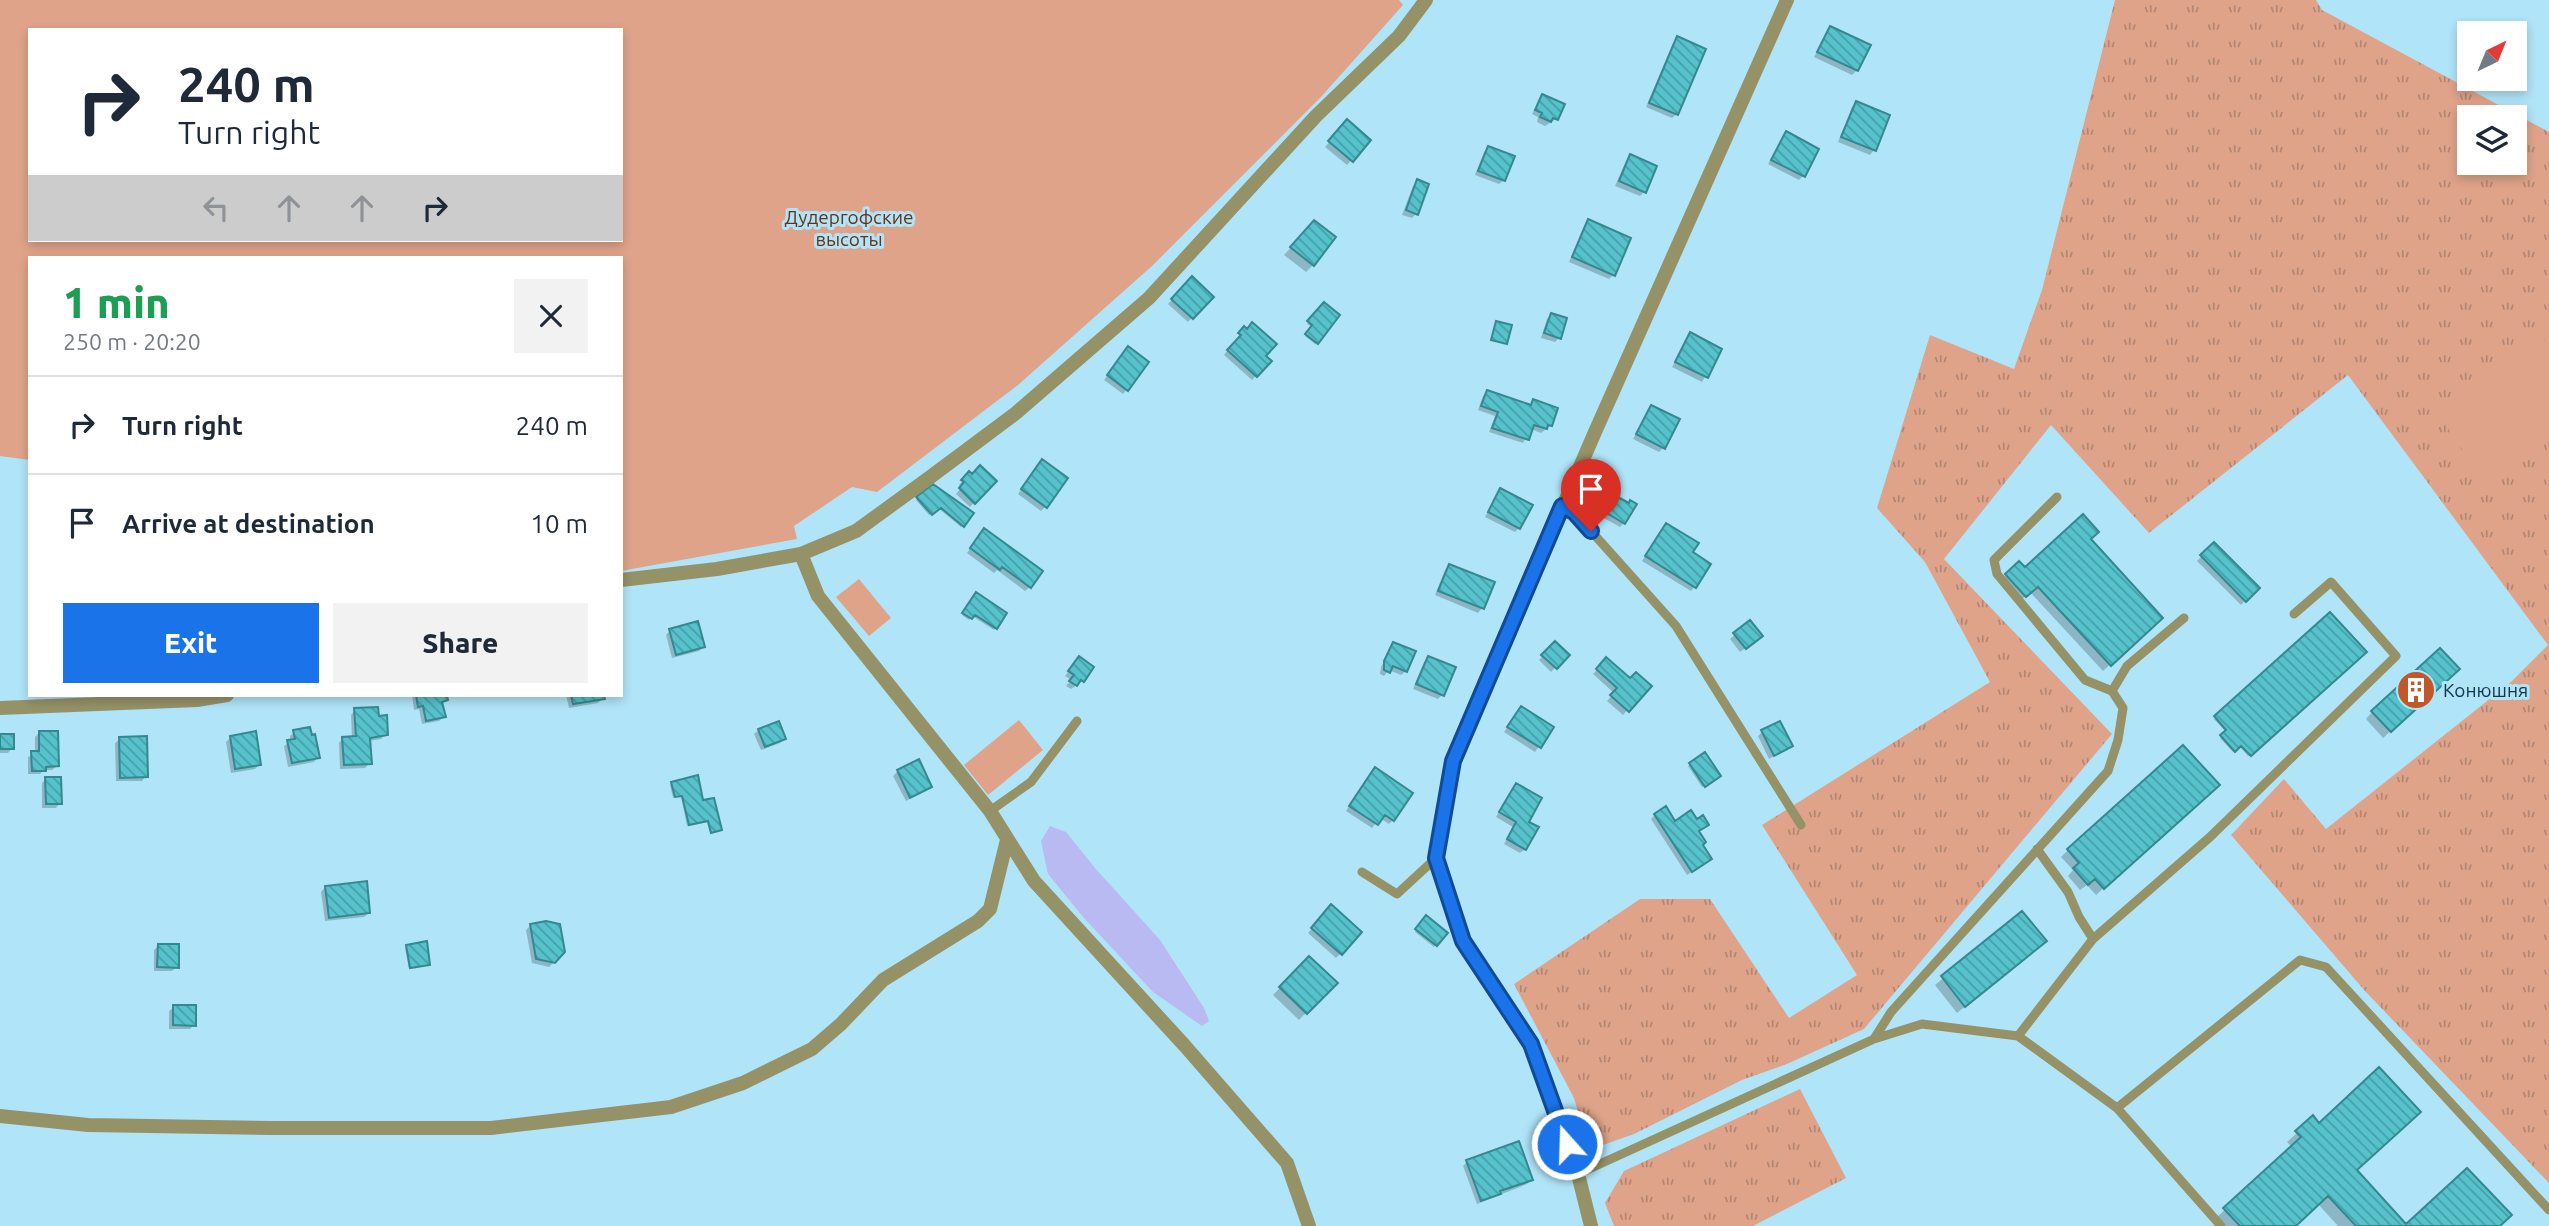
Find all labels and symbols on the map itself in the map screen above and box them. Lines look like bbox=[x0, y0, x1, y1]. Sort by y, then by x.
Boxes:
north arrow bbox=[2457, 21, 2527, 91]
park label: Дудергофские высоты bbox=[785, 206, 913, 250]
pin bbox=[1561, 459, 1621, 531]
building icon: Конюшня bbox=[2395, 669, 2437, 711]
place label: Конюшня bbox=[2443, 679, 2528, 701]
position arrow bbox=[1530, 1107, 1604, 1181]

